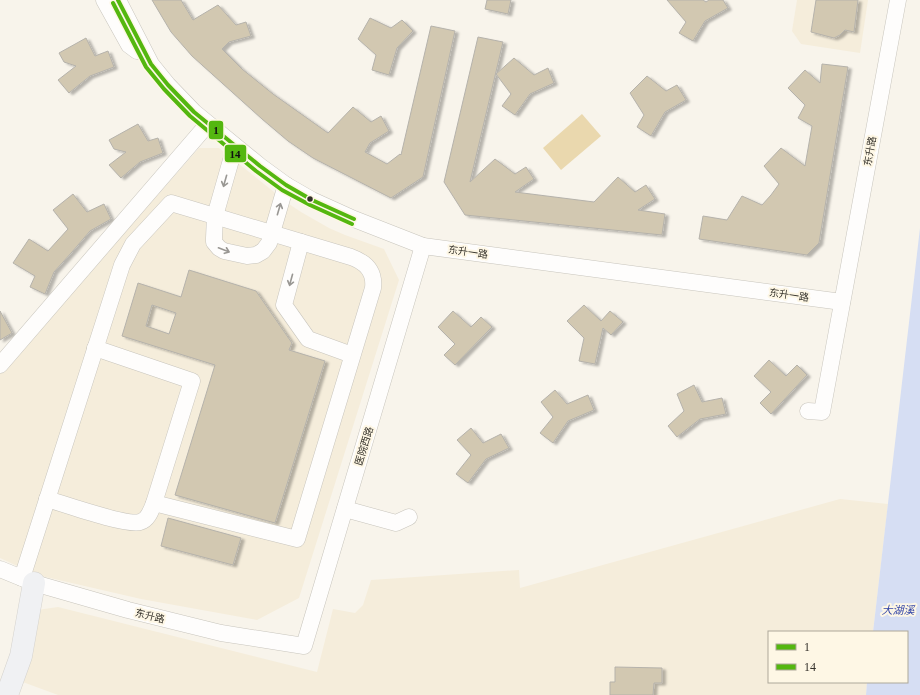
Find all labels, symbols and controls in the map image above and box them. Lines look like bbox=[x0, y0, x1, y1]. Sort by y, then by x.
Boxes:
line badge: 1 bbox=[208, 120, 224, 140]
text: 1 bbox=[213, 124, 219, 136]
street label: 东升路 bbox=[862, 135, 878, 167]
line badge: 14 bbox=[224, 144, 247, 163]
text: 14 bbox=[230, 148, 241, 160]
one-way arrow bbox=[221, 175, 228, 188]
unlabelled marker bbox=[305, 194, 315, 204]
one-way arrow bbox=[276, 203, 283, 216]
street label: 东升一路 bbox=[447, 244, 489, 260]
one-way arrow bbox=[218, 246, 230, 254]
one-way arrow bbox=[287, 273, 294, 286]
street label: 东升一路 bbox=[768, 287, 810, 303]
street label: 医院西路 bbox=[353, 425, 375, 467]
water label: 大湖溪 bbox=[882, 604, 915, 616]
street label: 东升路 bbox=[134, 607, 166, 625]
legend bbox=[768, 631, 908, 683]
text: 1 bbox=[804, 640, 810, 654]
text: 14 bbox=[804, 660, 816, 674]

